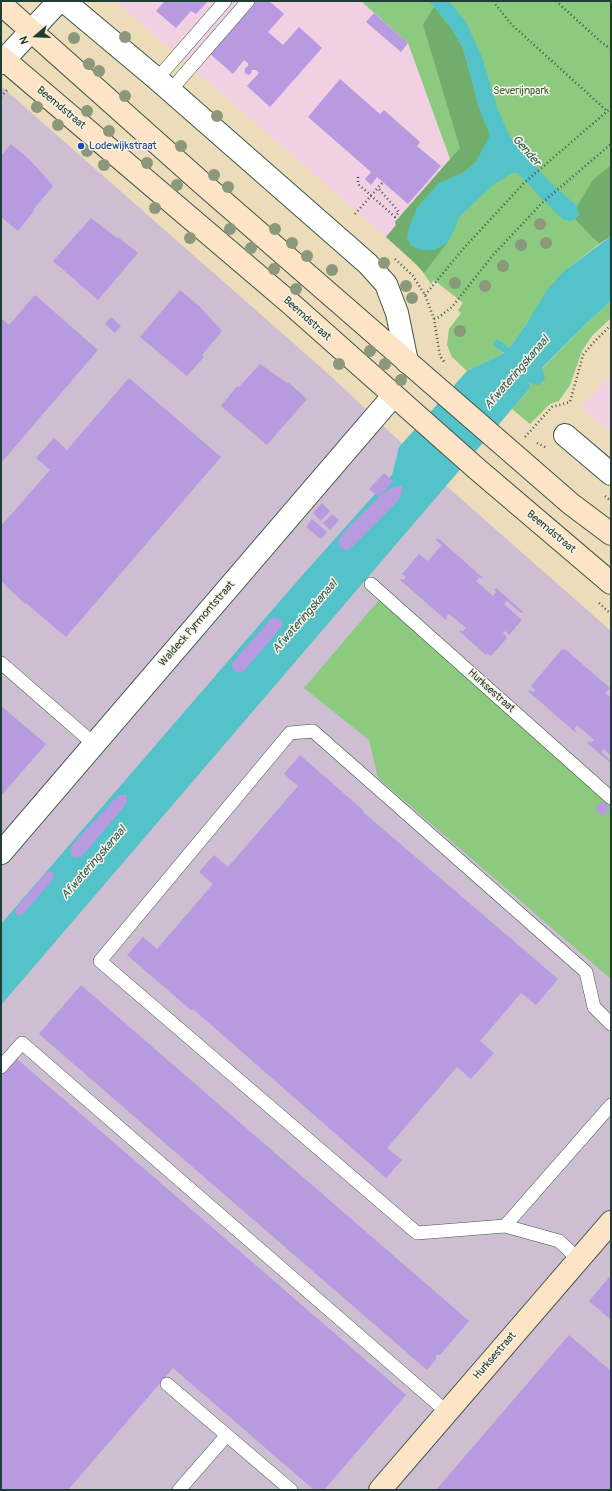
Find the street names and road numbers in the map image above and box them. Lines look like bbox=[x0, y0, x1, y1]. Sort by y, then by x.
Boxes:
street label: Beemdstraat bbox=[34, 84, 88, 132]
street label: Beemdstraat bbox=[280, 294, 334, 344]
street label: Beemdstraat bbox=[524, 508, 578, 556]
street label: Waldeck Pyrmontstraat bbox=[156, 579, 238, 669]
street label: Hurksestraat bbox=[465, 666, 517, 716]
street label: Hurksestraat bbox=[471, 1329, 519, 1383]

